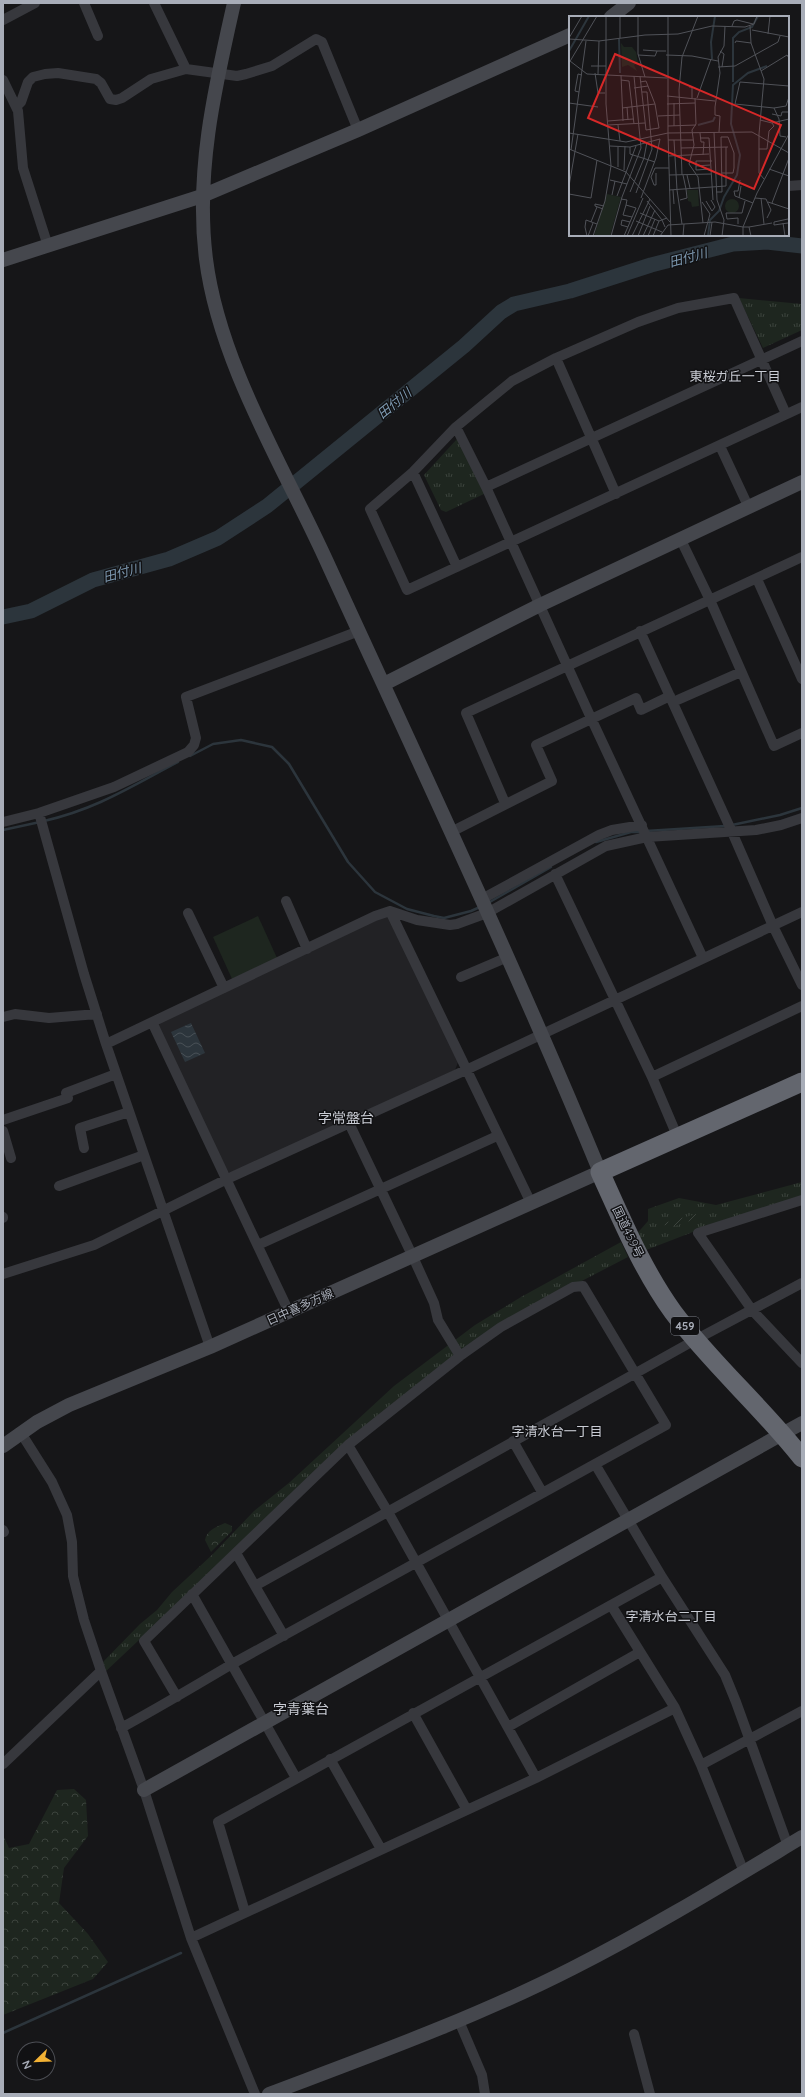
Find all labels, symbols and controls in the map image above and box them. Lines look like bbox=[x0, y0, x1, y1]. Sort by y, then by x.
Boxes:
inset map bbox=[569, 16, 789, 236]
water label: 田付川 bbox=[667, 244, 711, 270]
district label: 東桜ガ丘一丁目 bbox=[689, 368, 781, 384]
water label: 田付川 bbox=[374, 383, 416, 421]
water label: 田付川 bbox=[101, 559, 145, 585]
district label: 字常盤台 bbox=[318, 1109, 374, 1127]
street label: 国道459号 bbox=[610, 1203, 647, 1260]
street label: 日中喜多方線 bbox=[264, 1285, 336, 1328]
road number: 459 bbox=[671, 1317, 699, 1335]
district label: 字清水台一丁目 bbox=[511, 1423, 603, 1439]
district label: 字清水台二丁目 bbox=[625, 1608, 717, 1624]
district label: 字青葉台 bbox=[273, 1700, 329, 1718]
north arrow bbox=[16, 2041, 56, 2081]
text: N bbox=[19, 2058, 35, 2071]

